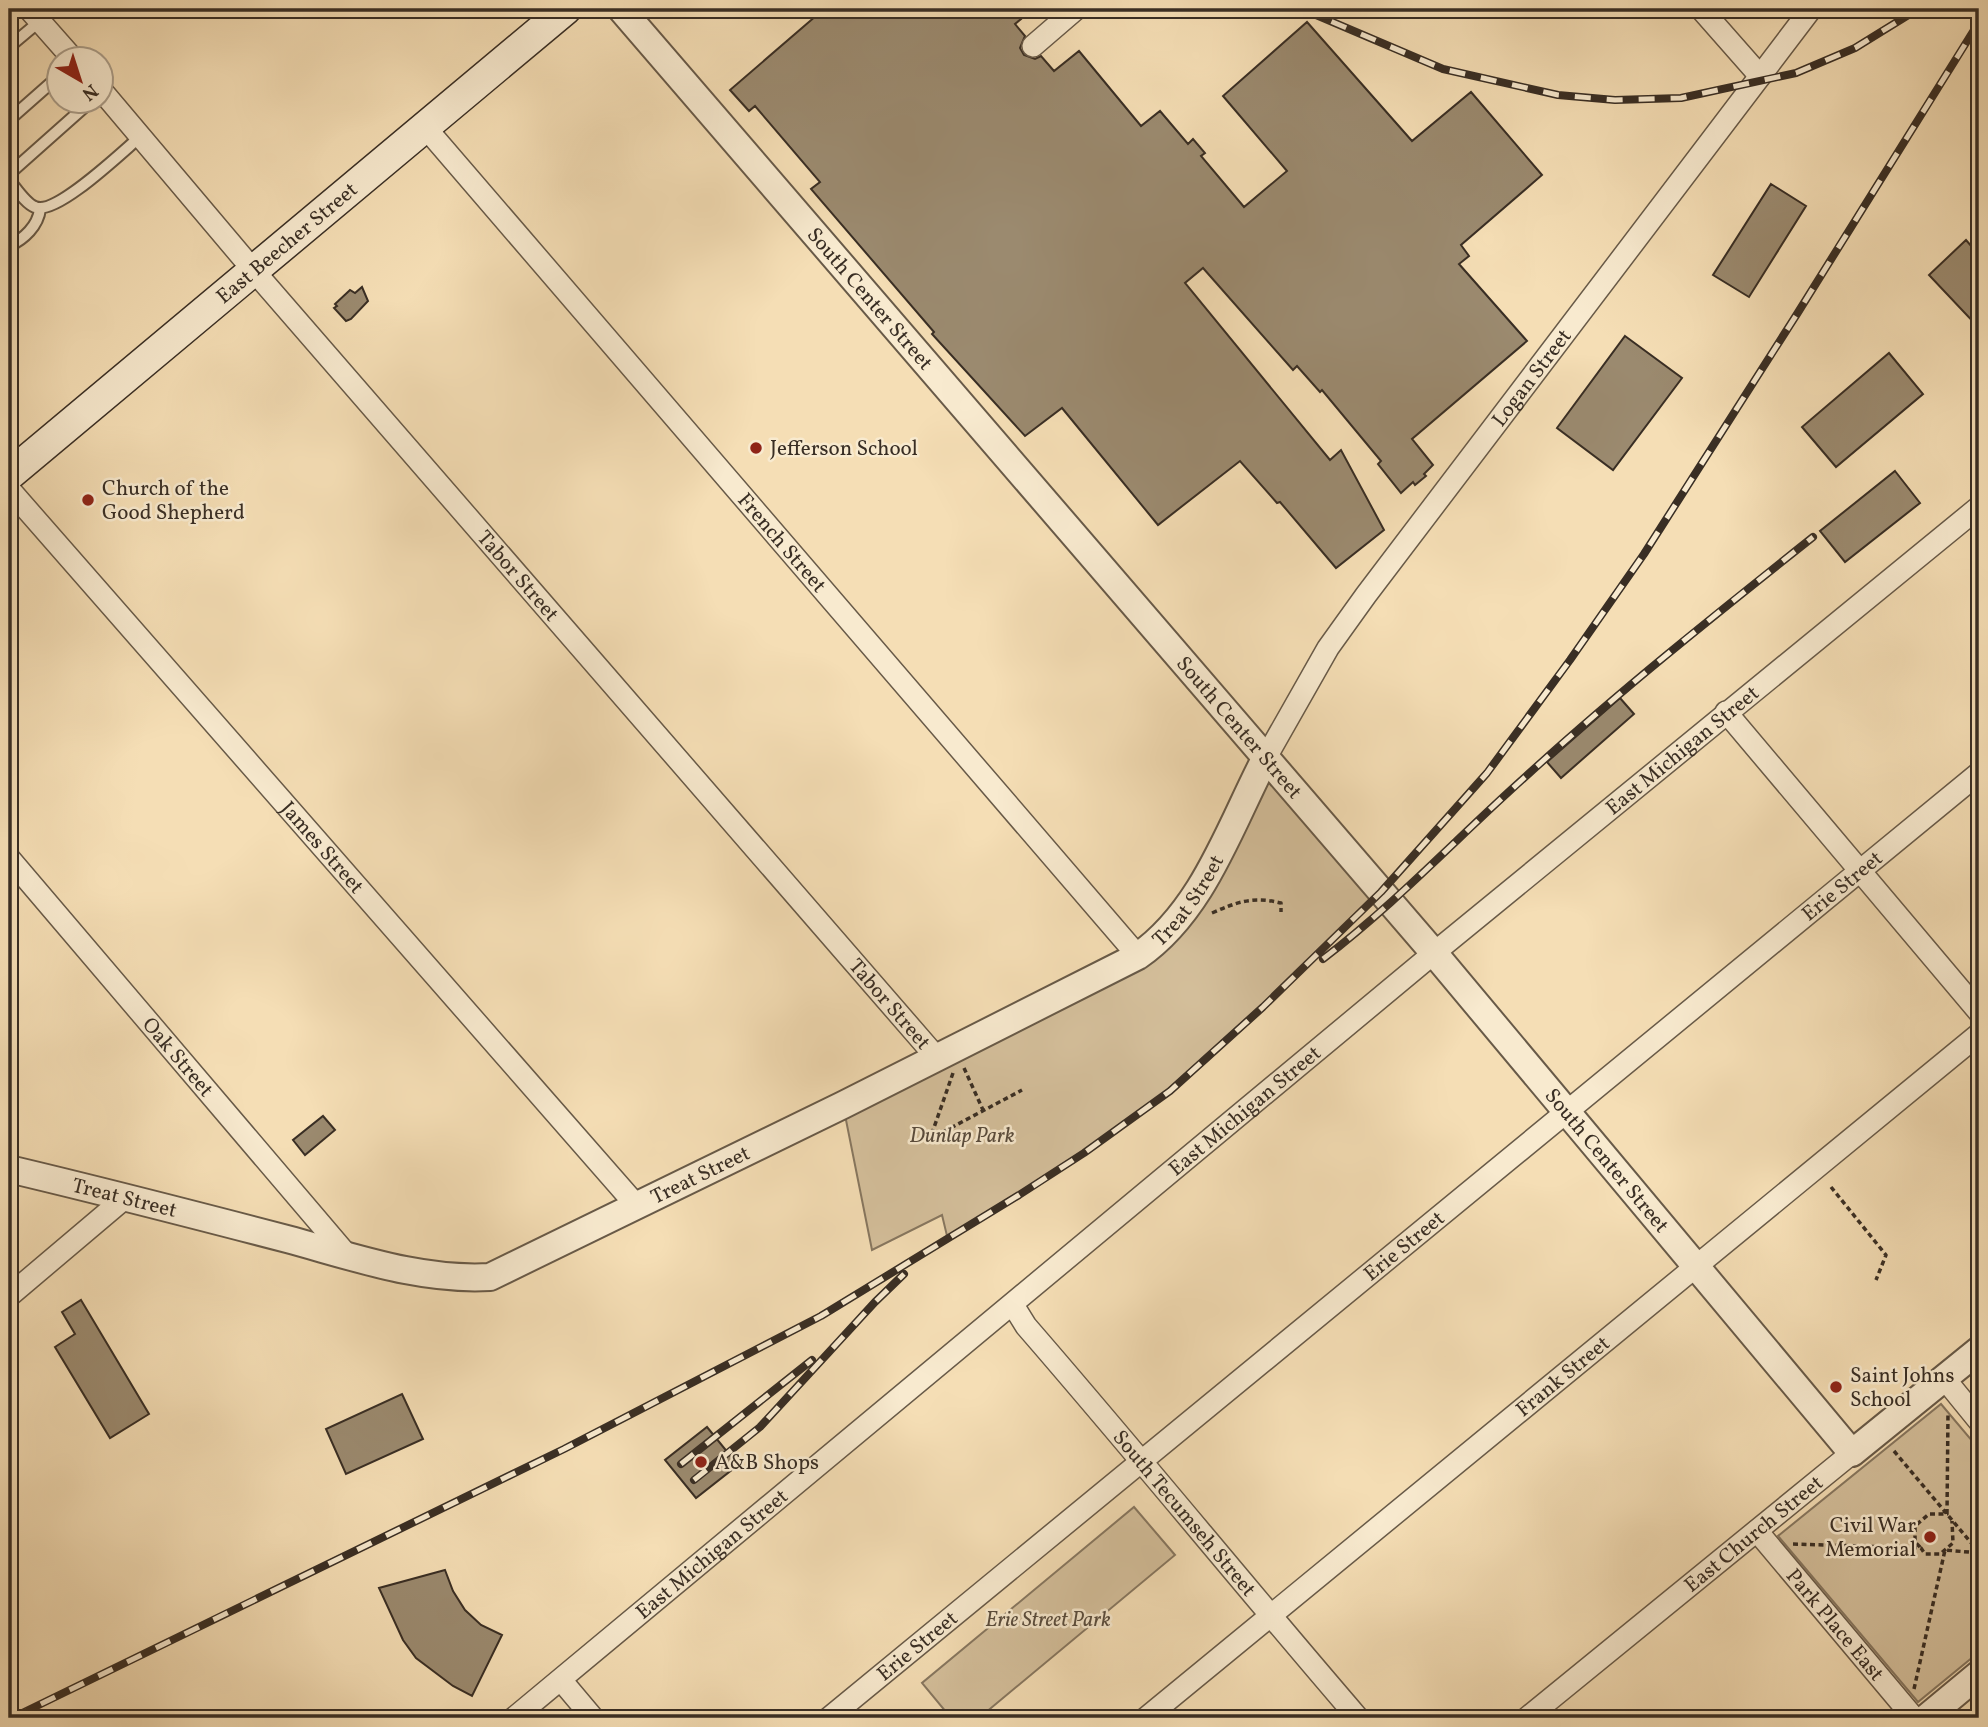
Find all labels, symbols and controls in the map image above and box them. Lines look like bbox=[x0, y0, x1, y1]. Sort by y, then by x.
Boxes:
north arrow bbox=[46, 46, 116, 116]
text: N bbox=[76, 77, 103, 106]
street label: East Beecher Street bbox=[211, 176, 364, 312]
street label: South Center Street bbox=[799, 222, 939, 377]
street label: Logan Street bbox=[1486, 323, 1579, 433]
place label: Jefferson School bbox=[770, 435, 918, 464]
marker: Jefferson School bbox=[748, 440, 764, 456]
place label: Church of the Good Shepherd bbox=[102, 475, 245, 528]
street label: French Street bbox=[730, 487, 832, 600]
marker: Church of the Good Shepherd bbox=[80, 492, 96, 508]
street label: Tabor Street bbox=[470, 525, 565, 629]
street label: South Center Street bbox=[1169, 651, 1308, 806]
street label: East Michigan Street bbox=[1600, 680, 1766, 823]
street label: James Street bbox=[273, 796, 370, 901]
street label: Erie Street bbox=[1796, 845, 1890, 929]
street label: Treat Street bbox=[1146, 850, 1232, 954]
street label: Tabor Street bbox=[841, 953, 937, 1057]
street label: Oak Street bbox=[135, 1012, 219, 1104]
street label: East Michigan Street bbox=[1163, 1040, 1328, 1184]
street label: South Center Street bbox=[1537, 1083, 1675, 1240]
park label: Dunlap Park bbox=[909, 1122, 1015, 1151]
street label: Treat Street bbox=[646, 1139, 755, 1212]
street label: Treat Street bbox=[69, 1172, 180, 1226]
street label: Erie Street bbox=[1358, 1205, 1451, 1289]
street label: Frank Street bbox=[1510, 1330, 1617, 1424]
place label: Saint Johns School bbox=[1850, 1362, 1954, 1415]
marker: Saint Johns School bbox=[1828, 1379, 1844, 1395]
street label: South Tecumseh Street bbox=[1105, 1424, 1262, 1604]
place label: A&B Shops bbox=[715, 1449, 819, 1478]
marker: A&B Shops bbox=[693, 1454, 709, 1470]
street label: East Church Street bbox=[1679, 1469, 1830, 1600]
street label: East Michigan Street bbox=[630, 1483, 795, 1627]
place label: Civil War Memorial bbox=[1825, 1512, 1916, 1565]
marker: Civil War Memorial bbox=[1922, 1529, 1938, 1545]
street label: Park Place East bbox=[1778, 1563, 1890, 1688]
street label: Erie Street bbox=[871, 1605, 965, 1689]
park label: Erie Street Park bbox=[985, 1606, 1111, 1635]

